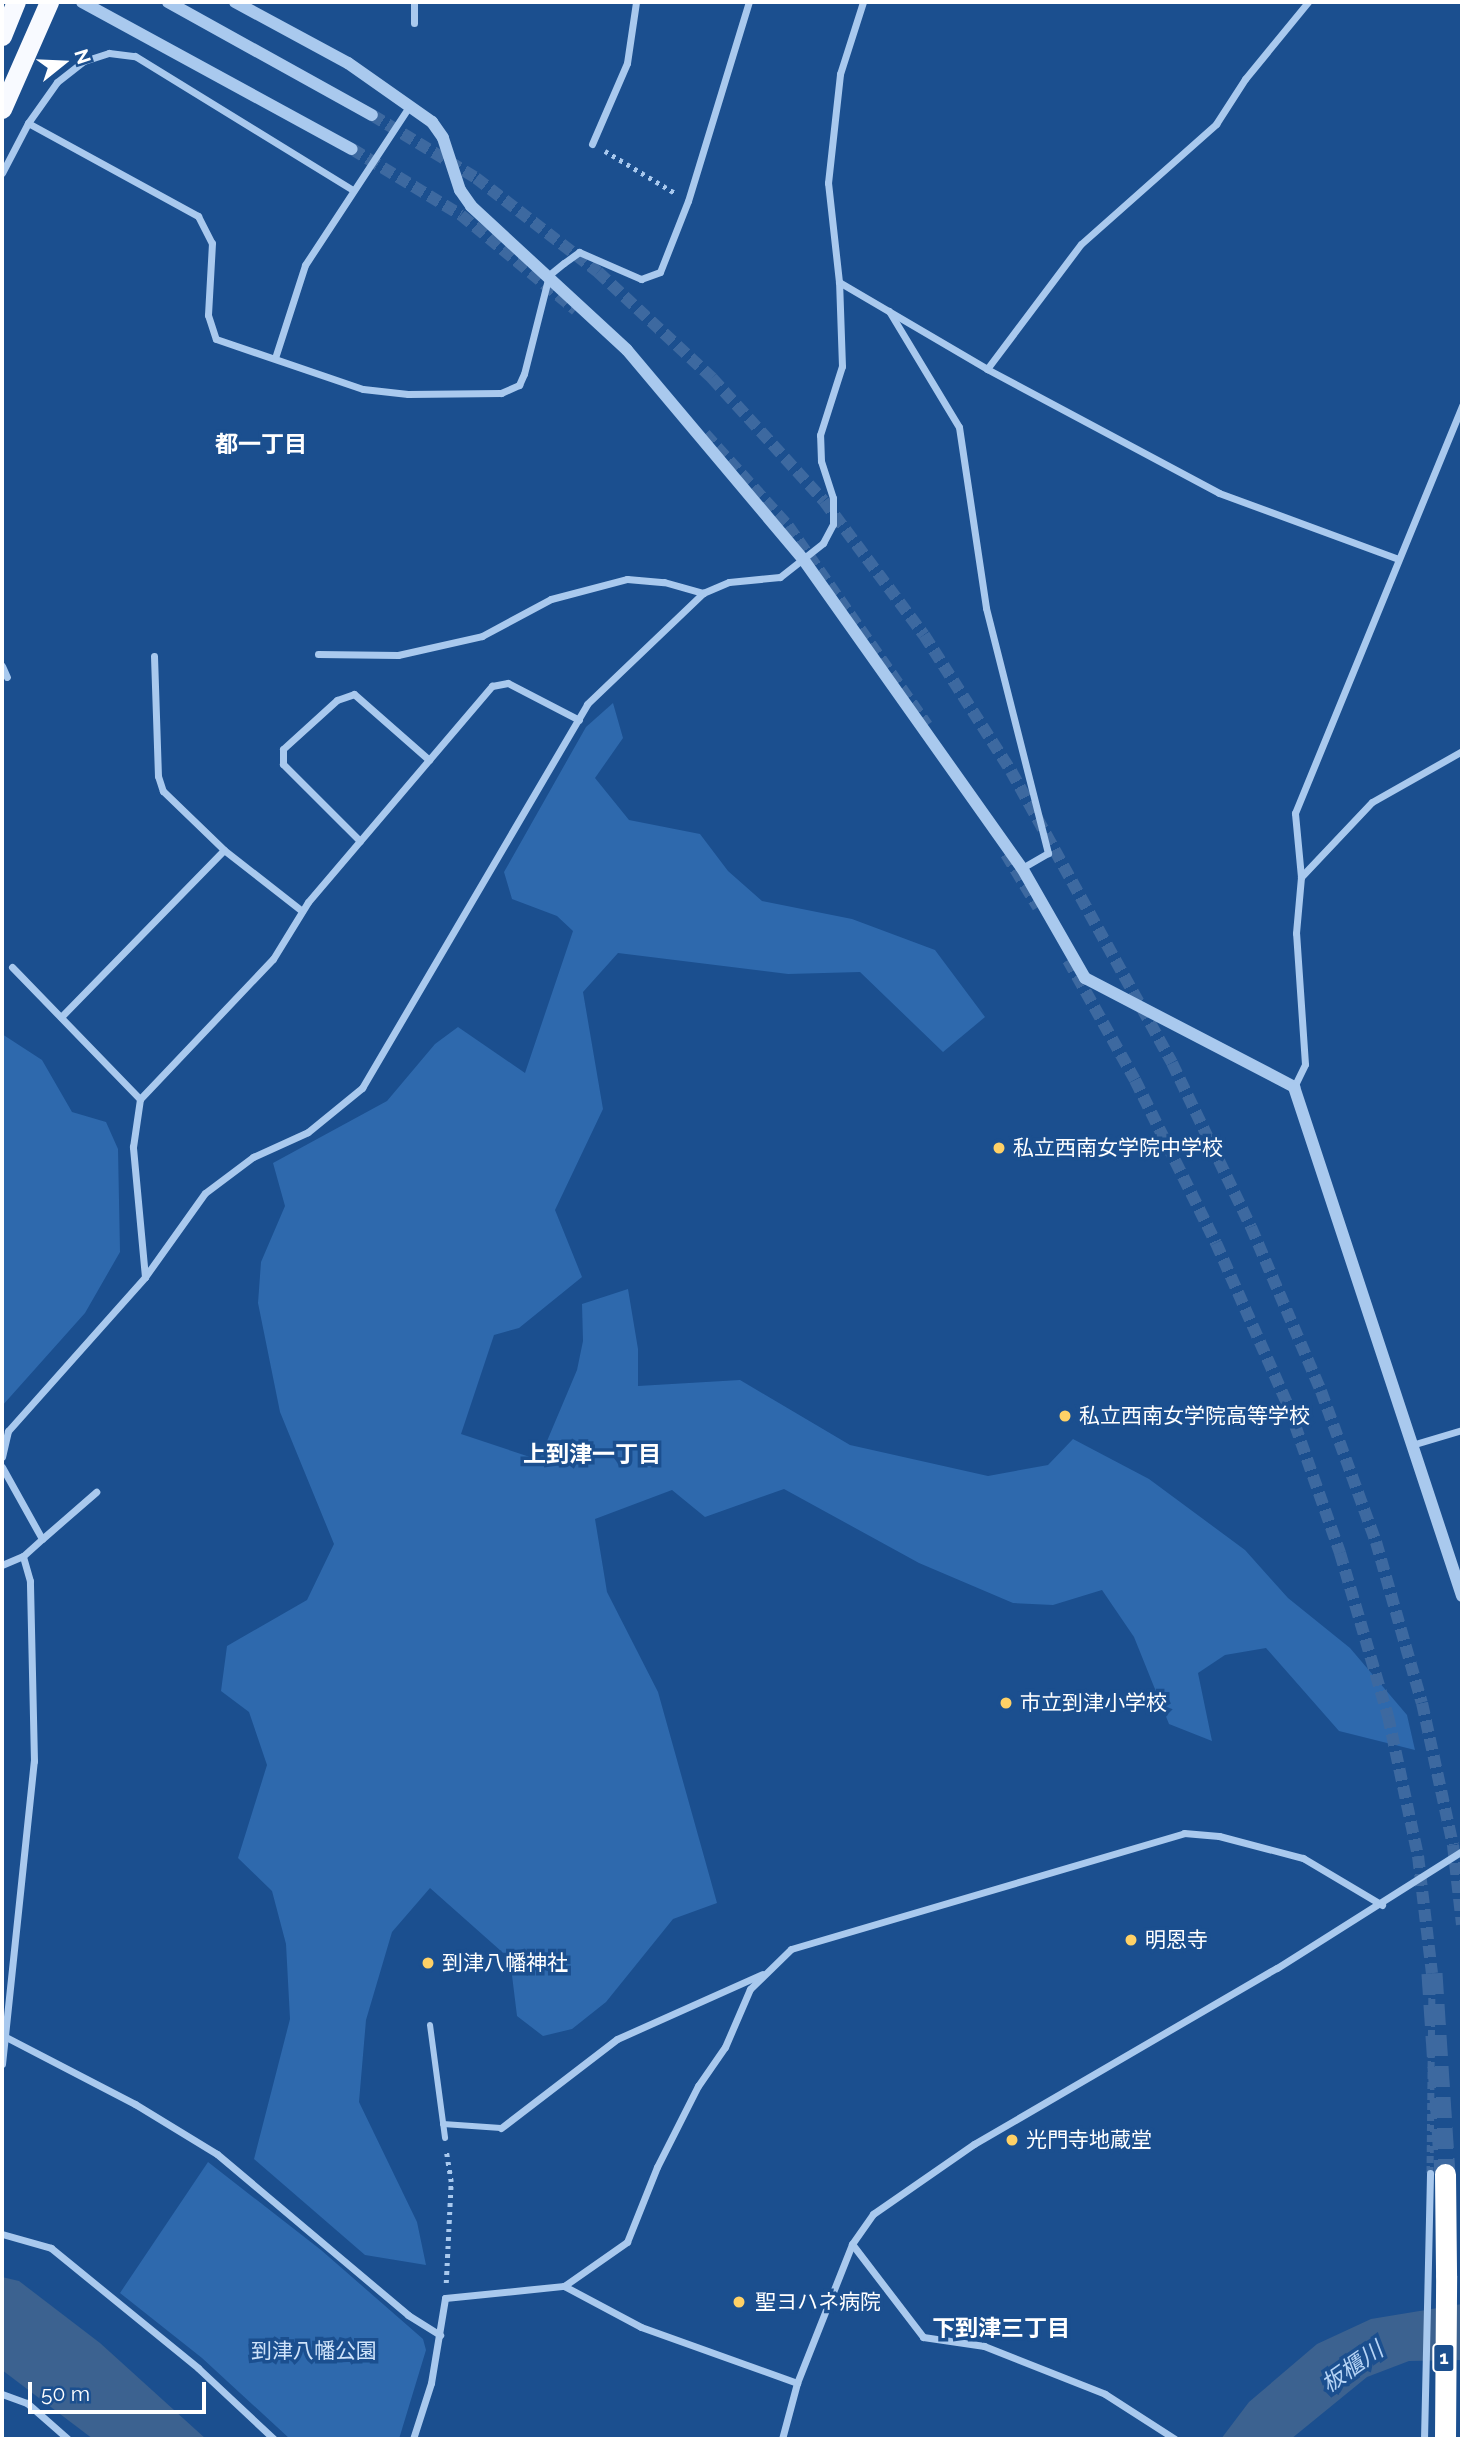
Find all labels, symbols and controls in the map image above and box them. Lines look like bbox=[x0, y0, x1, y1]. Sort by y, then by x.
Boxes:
north arrow bbox=[28, 28, 98, 98]
text: N bbox=[70, 46, 96, 67]
district label: 都一丁目 bbox=[215, 430, 307, 458]
place label: 私立西南女学院中学校 bbox=[1013, 1135, 1223, 1161]
marker: 私立西南女学院中学校 bbox=[991, 1140, 1007, 1156]
place label: 私立西南女学院高等学校 bbox=[1079, 1403, 1310, 1429]
marker: 私立西南女学院高等学校 bbox=[1057, 1408, 1073, 1424]
district label: 上到津一丁目 bbox=[523, 1440, 661, 1468]
place label: 市立到津小学校 bbox=[1020, 1690, 1167, 1716]
marker: 市立到津小学校 bbox=[998, 1695, 1014, 1711]
place label: 明恩寺 bbox=[1145, 1927, 1208, 1953]
marker: 明恩寺 bbox=[1123, 1932, 1139, 1948]
place label: 到津八幡神社 bbox=[442, 1950, 568, 1976]
marker: 到津八幡神社 bbox=[420, 1955, 436, 1971]
place label: 光門寺地蔵堂 bbox=[1026, 2127, 1152, 2153]
marker: 光門寺地蔵堂 bbox=[1004, 2132, 1020, 2148]
place label: 聖ヨハネ病院 bbox=[755, 2289, 881, 2315]
marker: 聖ヨハネ病院 bbox=[729, 2292, 749, 2312]
district label: 下到津三丁目 bbox=[932, 2314, 1070, 2342]
water label: 板櫃川 bbox=[1316, 2336, 1388, 2398]
park label: 到津八幡公園 bbox=[251, 2338, 377, 2364]
road number: 1 bbox=[1432, 2342, 1456, 2374]
scale bar bbox=[32, 2368, 210, 2412]
text: 50 m bbox=[41, 2381, 90, 2406]

